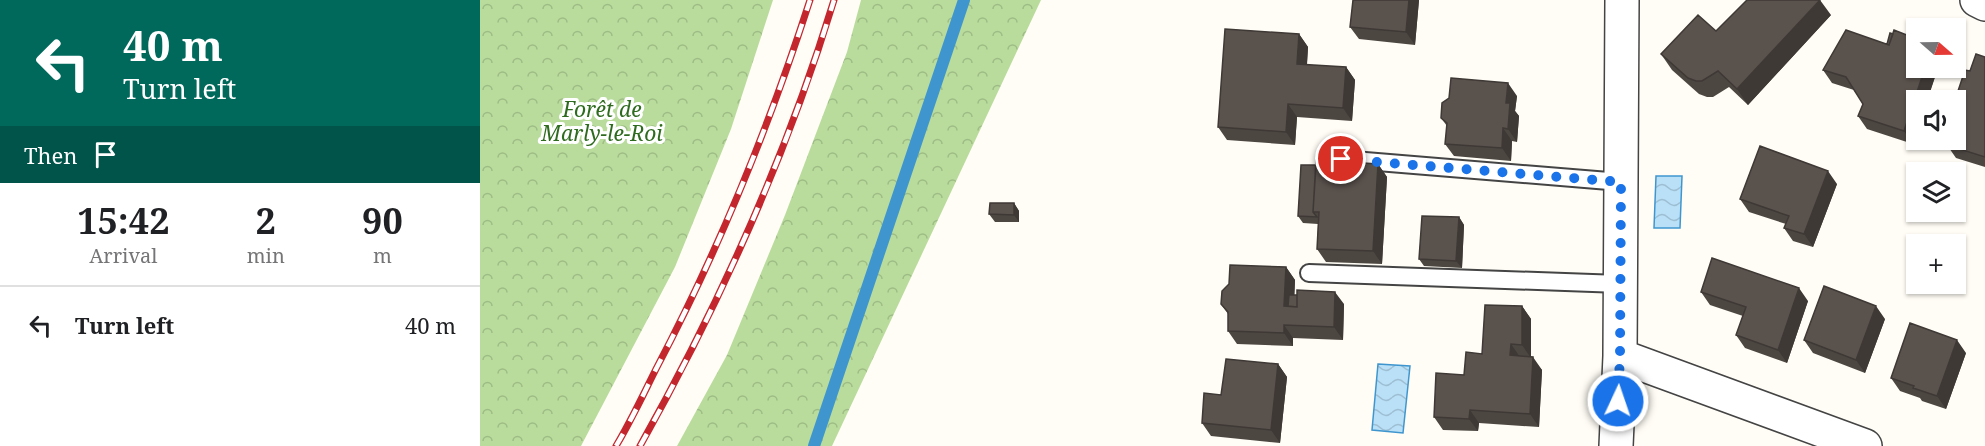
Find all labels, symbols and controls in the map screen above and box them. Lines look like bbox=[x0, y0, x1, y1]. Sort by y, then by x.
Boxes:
text: 40 m bbox=[123, 16, 223, 73]
north arrow bbox=[1906, 18, 1966, 78]
map controls bbox=[1906, 18, 1966, 294]
icon: left bbox=[24, 24, 102, 102]
text: Turn left bbox=[123, 70, 236, 107]
button: sound bbox=[1906, 90, 1966, 150]
park label: Forêt de Marly-le-Roi bbox=[540, 95, 663, 147]
pin bbox=[1315, 133, 1366, 184]
icon: arrive bbox=[89, 138, 122, 171]
text: Then bbox=[24, 140, 77, 170]
icon: arrive bbox=[1324, 142, 1357, 175]
button: layers bbox=[1906, 162, 1966, 222]
text: 15:42 bbox=[77, 196, 170, 245]
text: 2 bbox=[256, 196, 276, 245]
text: 90 bbox=[362, 196, 403, 245]
button: + bbox=[1906, 234, 1966, 294]
text: Arrival bbox=[89, 242, 158, 269]
text: min bbox=[247, 242, 285, 269]
text: m bbox=[373, 242, 392, 269]
icon: left bbox=[24, 309, 57, 342]
text: Turn left bbox=[75, 310, 174, 340]
text: 40 m bbox=[405, 310, 456, 340]
position arrow bbox=[1586, 369, 1650, 433]

